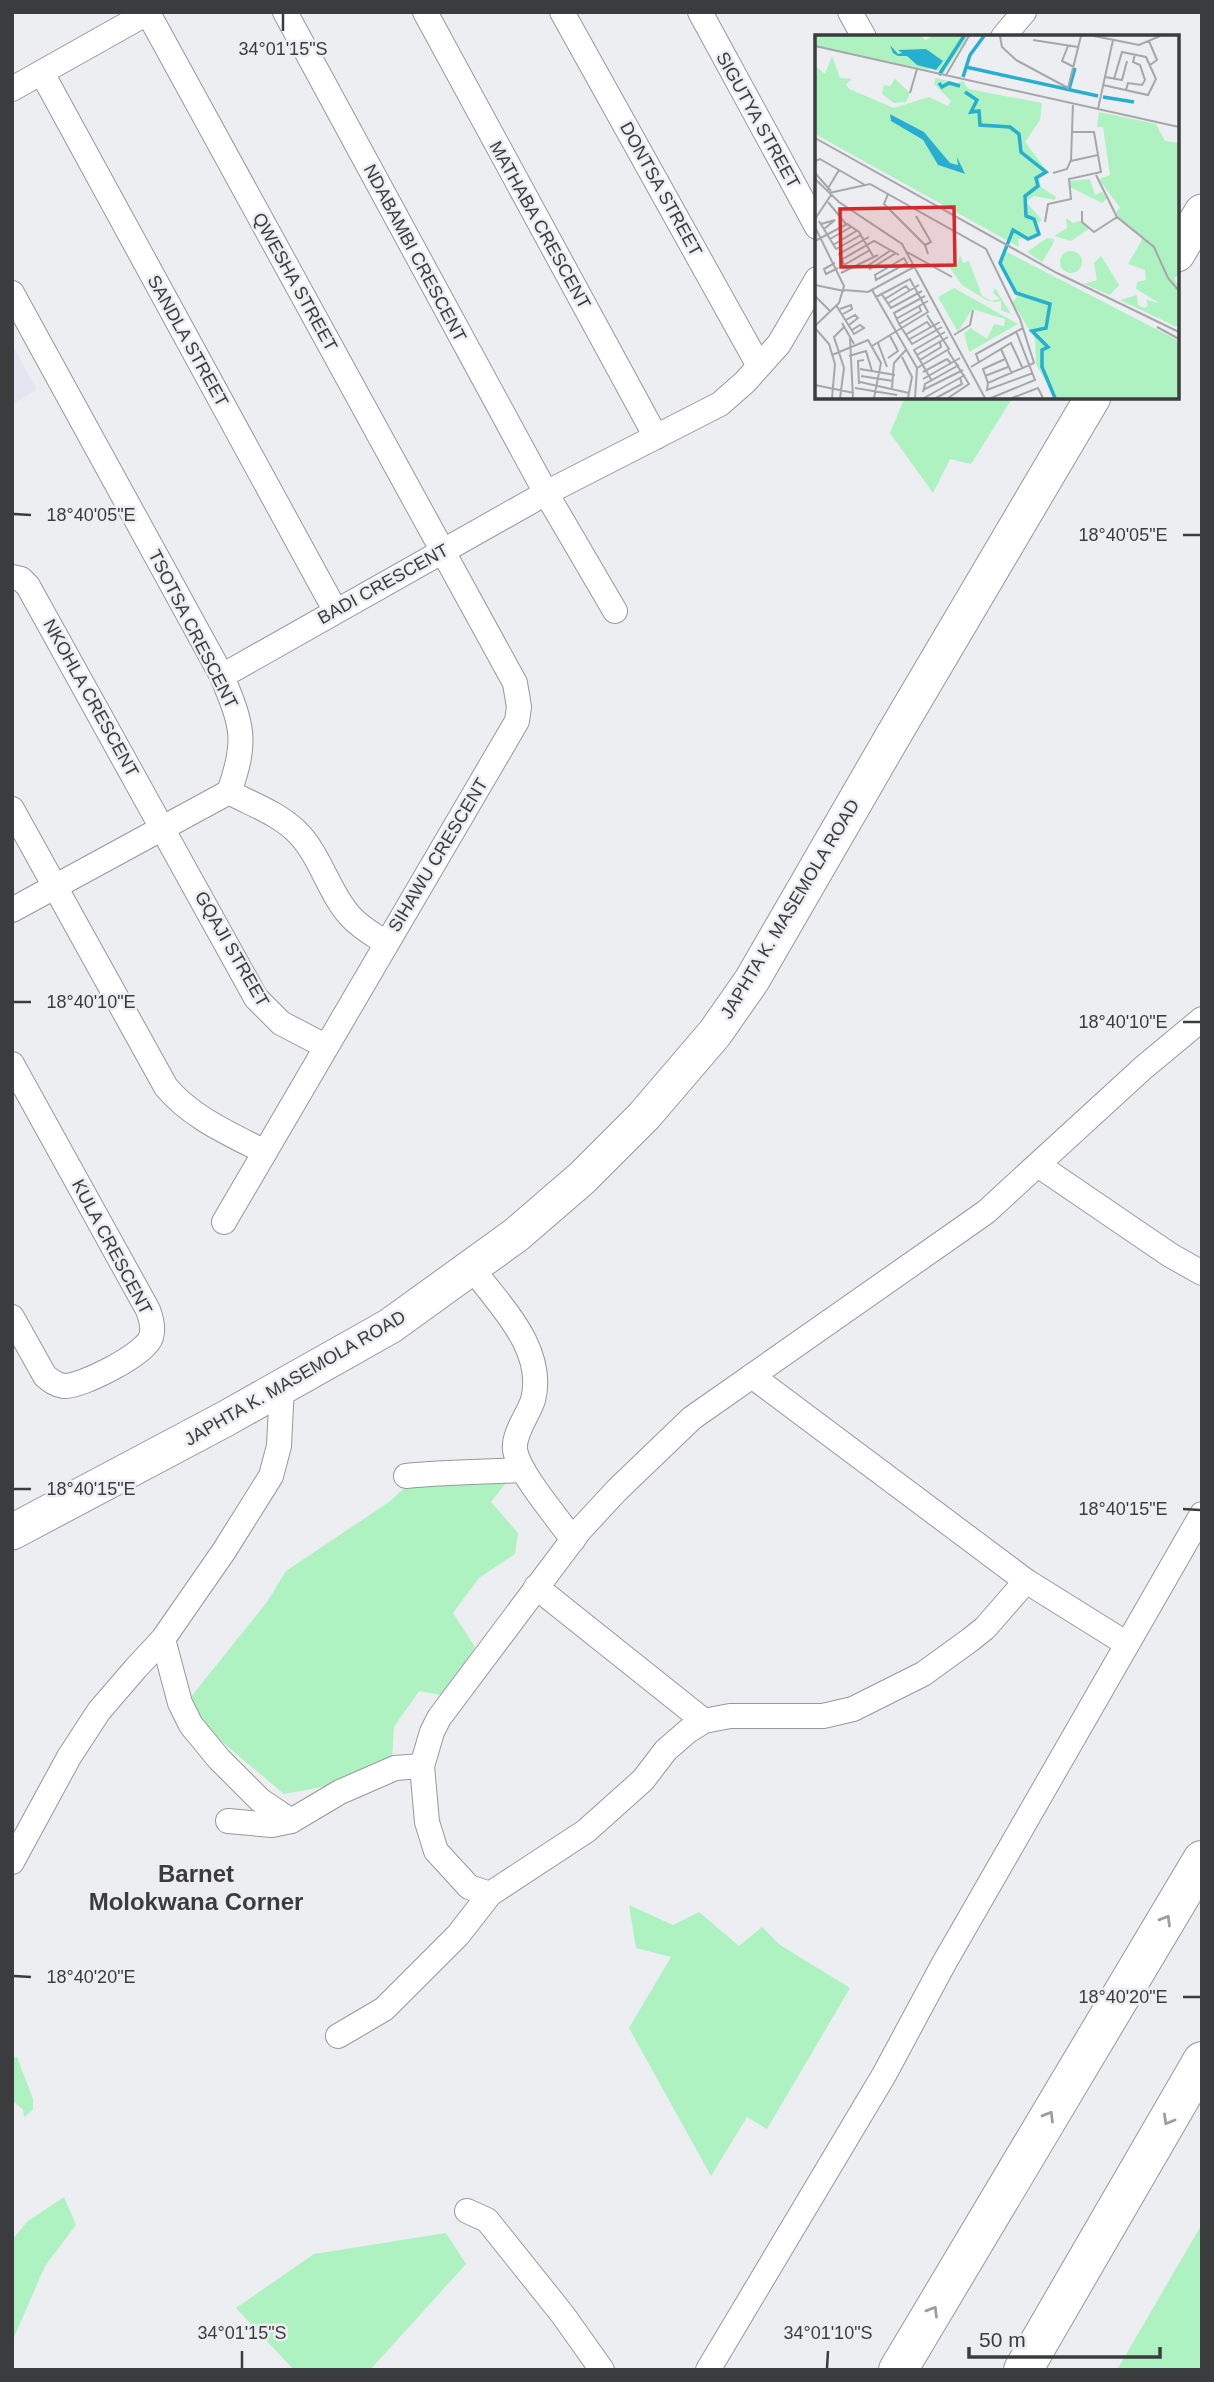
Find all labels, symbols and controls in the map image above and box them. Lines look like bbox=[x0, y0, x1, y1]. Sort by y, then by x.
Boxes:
inset map bbox=[815, 35, 1179, 399]
text: 34°01'15"S bbox=[238, 39, 328, 59]
street label: SIGUTYA STREET bbox=[712, 48, 804, 192]
street label: DONTSA STREET bbox=[616, 119, 706, 259]
street label: MATHABA CRESCENT bbox=[486, 138, 594, 312]
street label: NDABAMBI CRESCENT bbox=[360, 161, 470, 345]
street label: QWESHA STREET bbox=[249, 209, 341, 355]
street label: SANDLA STREET bbox=[144, 272, 232, 410]
text: 18°40'05"E bbox=[46, 505, 136, 525]
text: 18°40'05"E bbox=[1078, 525, 1168, 545]
street label: BADI CRESCENT bbox=[314, 540, 452, 628]
street label: TSOTSA CRESCENT bbox=[144, 546, 242, 712]
street label: NKOHLA CRESCENT bbox=[39, 616, 143, 780]
street label: SIHAWU CRESCENT bbox=[384, 775, 492, 935]
street label: JAPHTA K. MASEMOLA ROAD bbox=[717, 796, 863, 1022]
street label: GQAJI STREET bbox=[191, 888, 273, 1010]
text: 18°40'10"E bbox=[46, 992, 136, 1012]
text: 18°40'10"E bbox=[1078, 1012, 1168, 1032]
street label: KULA CRESCENT bbox=[68, 1176, 156, 1318]
street label: JAPHTA K. MASEMOLA ROAD bbox=[181, 1306, 409, 1450]
text: 18°40'15"E bbox=[46, 1479, 136, 1499]
text: 18°40'15"E bbox=[1078, 1499, 1168, 1519]
district label: Barnet Molokwana Corner bbox=[89, 1860, 303, 1915]
one-way arrow bbox=[1158, 1915, 1171, 1928]
text: 18°40'20"E bbox=[46, 1967, 136, 1987]
text: 18°40'20"E bbox=[1078, 1987, 1168, 2007]
one-way arrow bbox=[1041, 2110, 1054, 2123]
one-way arrow bbox=[1163, 2112, 1176, 2125]
one-way arrow bbox=[925, 2306, 938, 2319]
scale bar bbox=[969, 2316, 1160, 2360]
text: 34°01'15"S bbox=[197, 2323, 287, 2343]
text: 34°01'10"S bbox=[783, 2323, 873, 2343]
text: 50 m bbox=[979, 2328, 1026, 2351]

